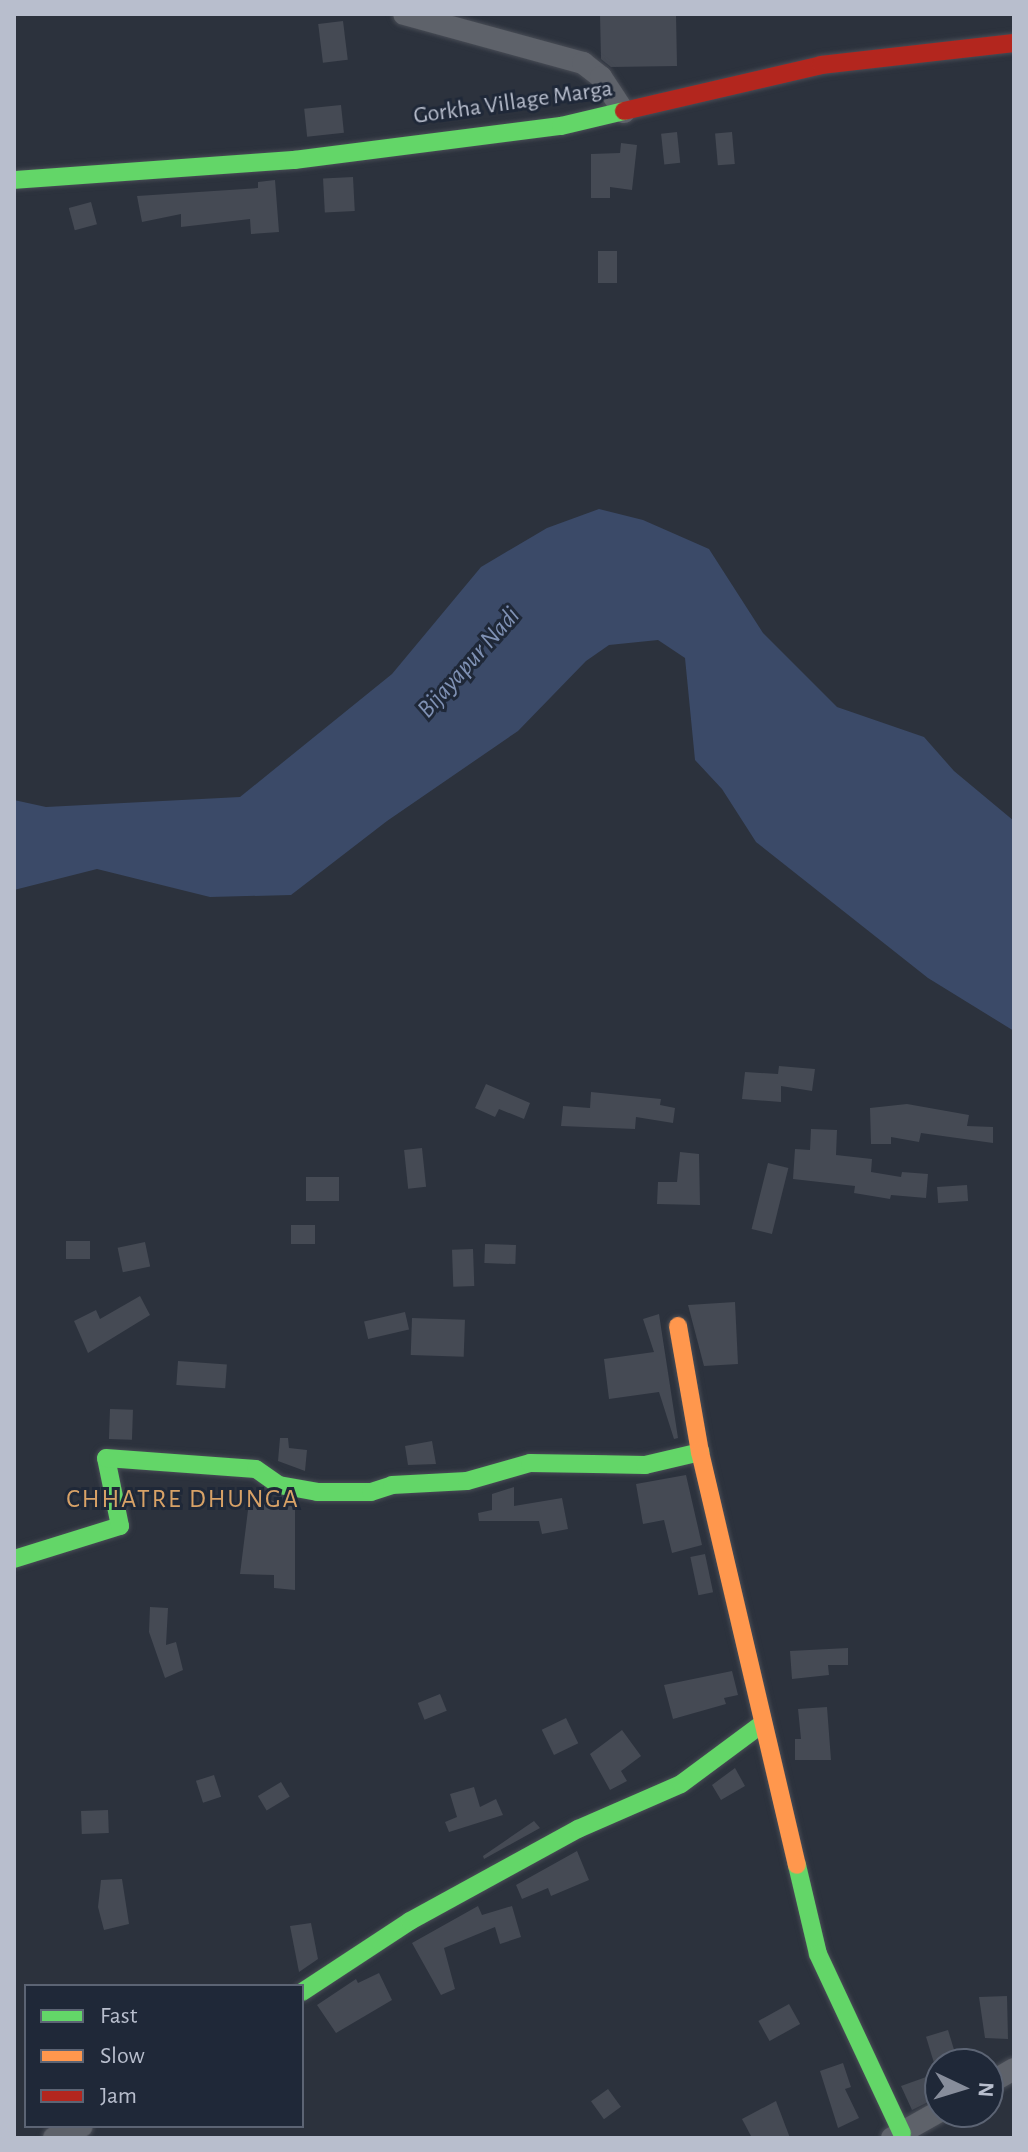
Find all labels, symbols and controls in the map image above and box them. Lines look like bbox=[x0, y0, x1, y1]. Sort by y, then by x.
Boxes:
street label: Gorkha Village Marga bbox=[412, 75, 614, 131]
water label: Bijayapur Nadi bbox=[411, 601, 527, 725]
district label: CHHATRE DHUNGA bbox=[66, 1484, 300, 1516]
legend bbox=[24, 1984, 304, 2128]
text: Fast bbox=[100, 2004, 137, 2028]
text: Slow bbox=[100, 2044, 145, 2068]
north arrow bbox=[924, 2048, 1004, 2128]
text: N bbox=[974, 2081, 997, 2098]
text: Jam bbox=[100, 2084, 137, 2108]

